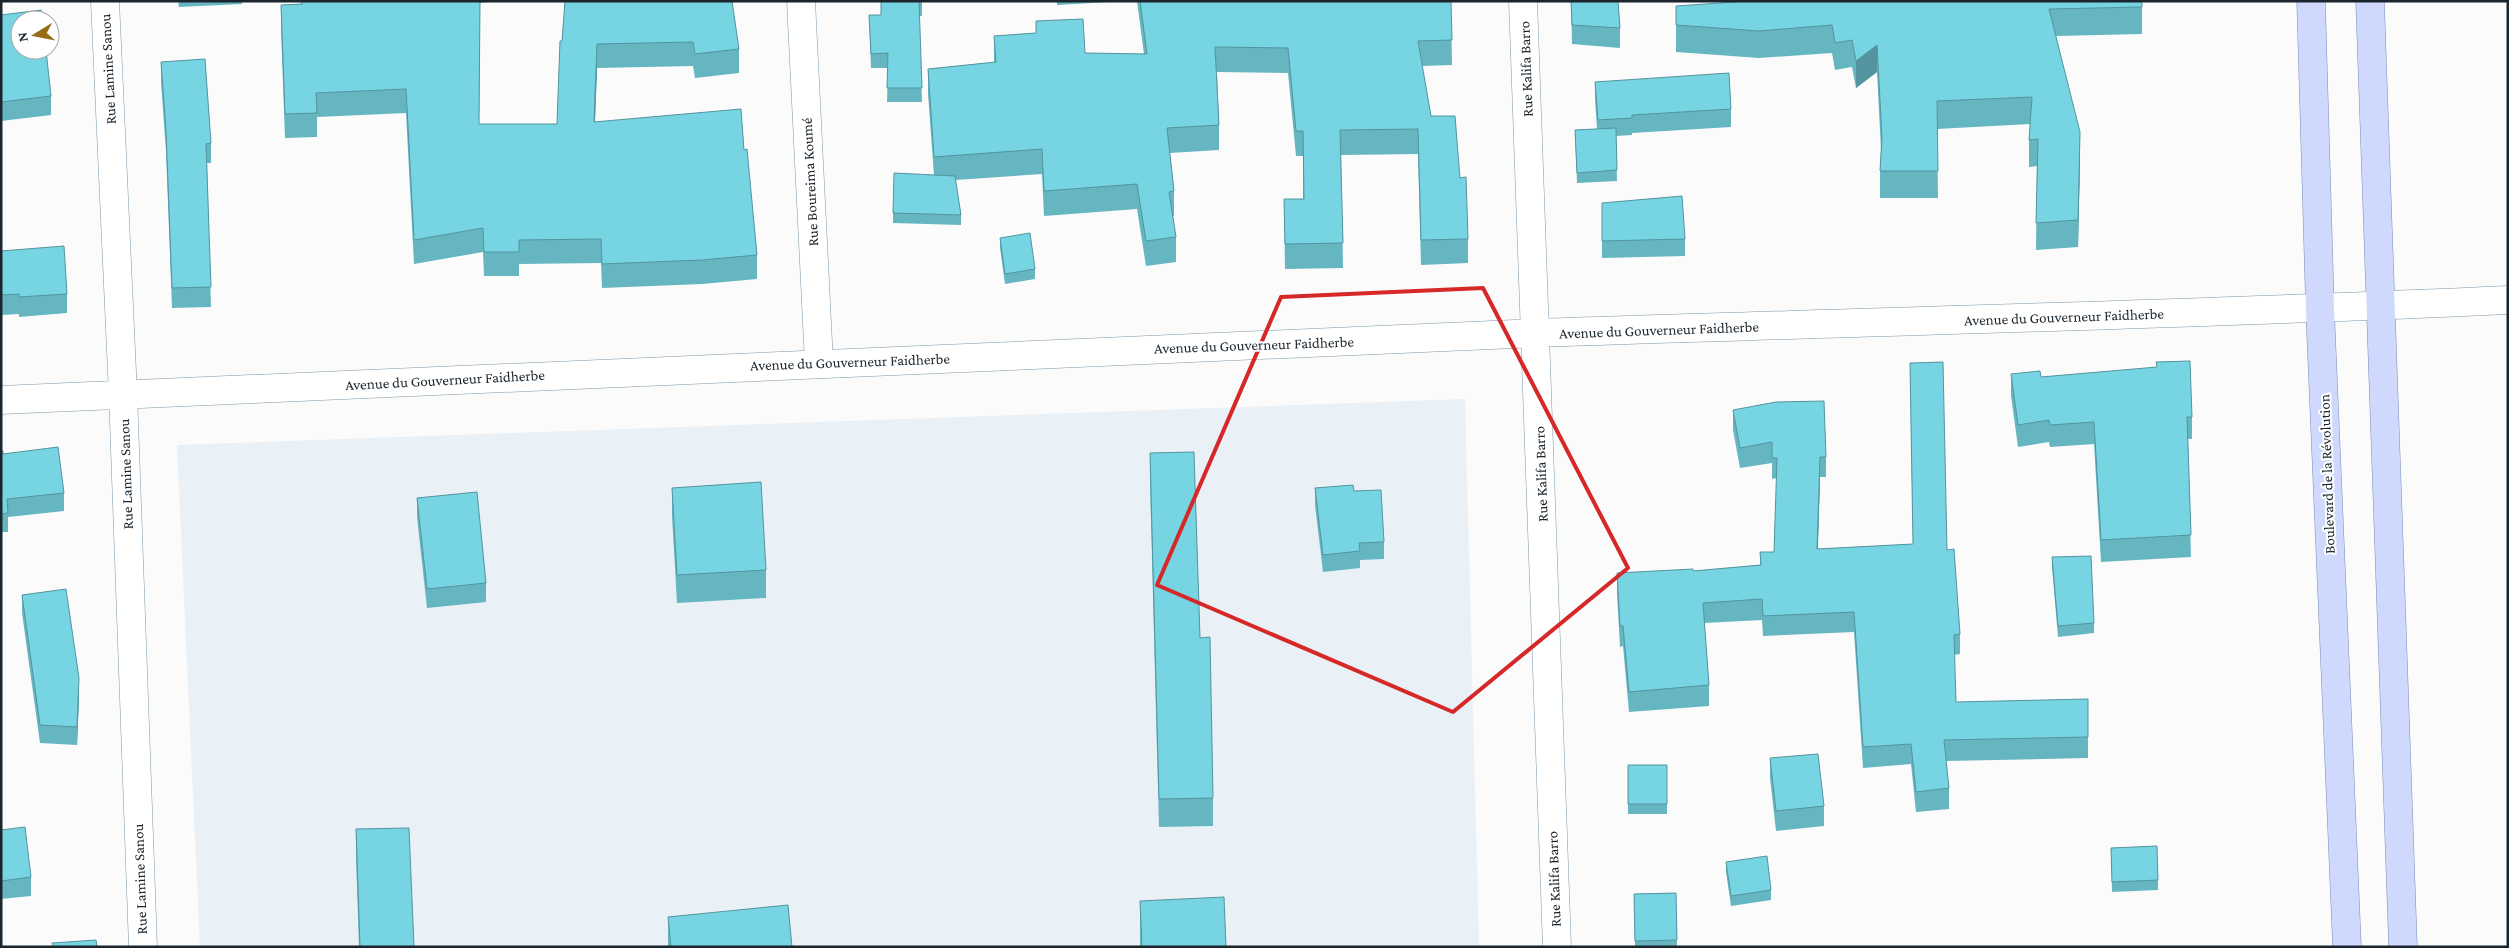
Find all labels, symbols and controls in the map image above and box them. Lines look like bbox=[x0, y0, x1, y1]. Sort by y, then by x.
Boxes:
north arrow bbox=[10, 10, 60, 60]
street label: Rue Lamine Sanou bbox=[97, 13, 119, 125]
street label: Rue Kalifa Barro bbox=[1516, 21, 1536, 117]
text: N bbox=[13, 31, 31, 43]
street label: Rue Boureima Koumé bbox=[799, 117, 821, 247]
street label: Avenue du Gouverneur Faidherbe bbox=[1964, 306, 2165, 328]
street label: Avenue du Gouverneur Faidherbe bbox=[1559, 319, 1760, 341]
street label: Avenue du Gouverneur Faidherbe bbox=[1154, 334, 1355, 356]
street label: Avenue du Gouverneur Faidherbe bbox=[750, 351, 951, 373]
street label: Avenue du Gouverneur Faidherbe bbox=[345, 367, 546, 393]
street label: Boulevard de la Révolution bbox=[2316, 394, 2338, 554]
street label: Rue Lamine Sanou bbox=[116, 418, 136, 530]
street label: Rue Kalifa Barro bbox=[1531, 426, 1551, 522]
street label: Rue Lamine Sanou bbox=[130, 823, 150, 935]
street label: Rue Kalifa Barro bbox=[1544, 831, 1564, 927]

